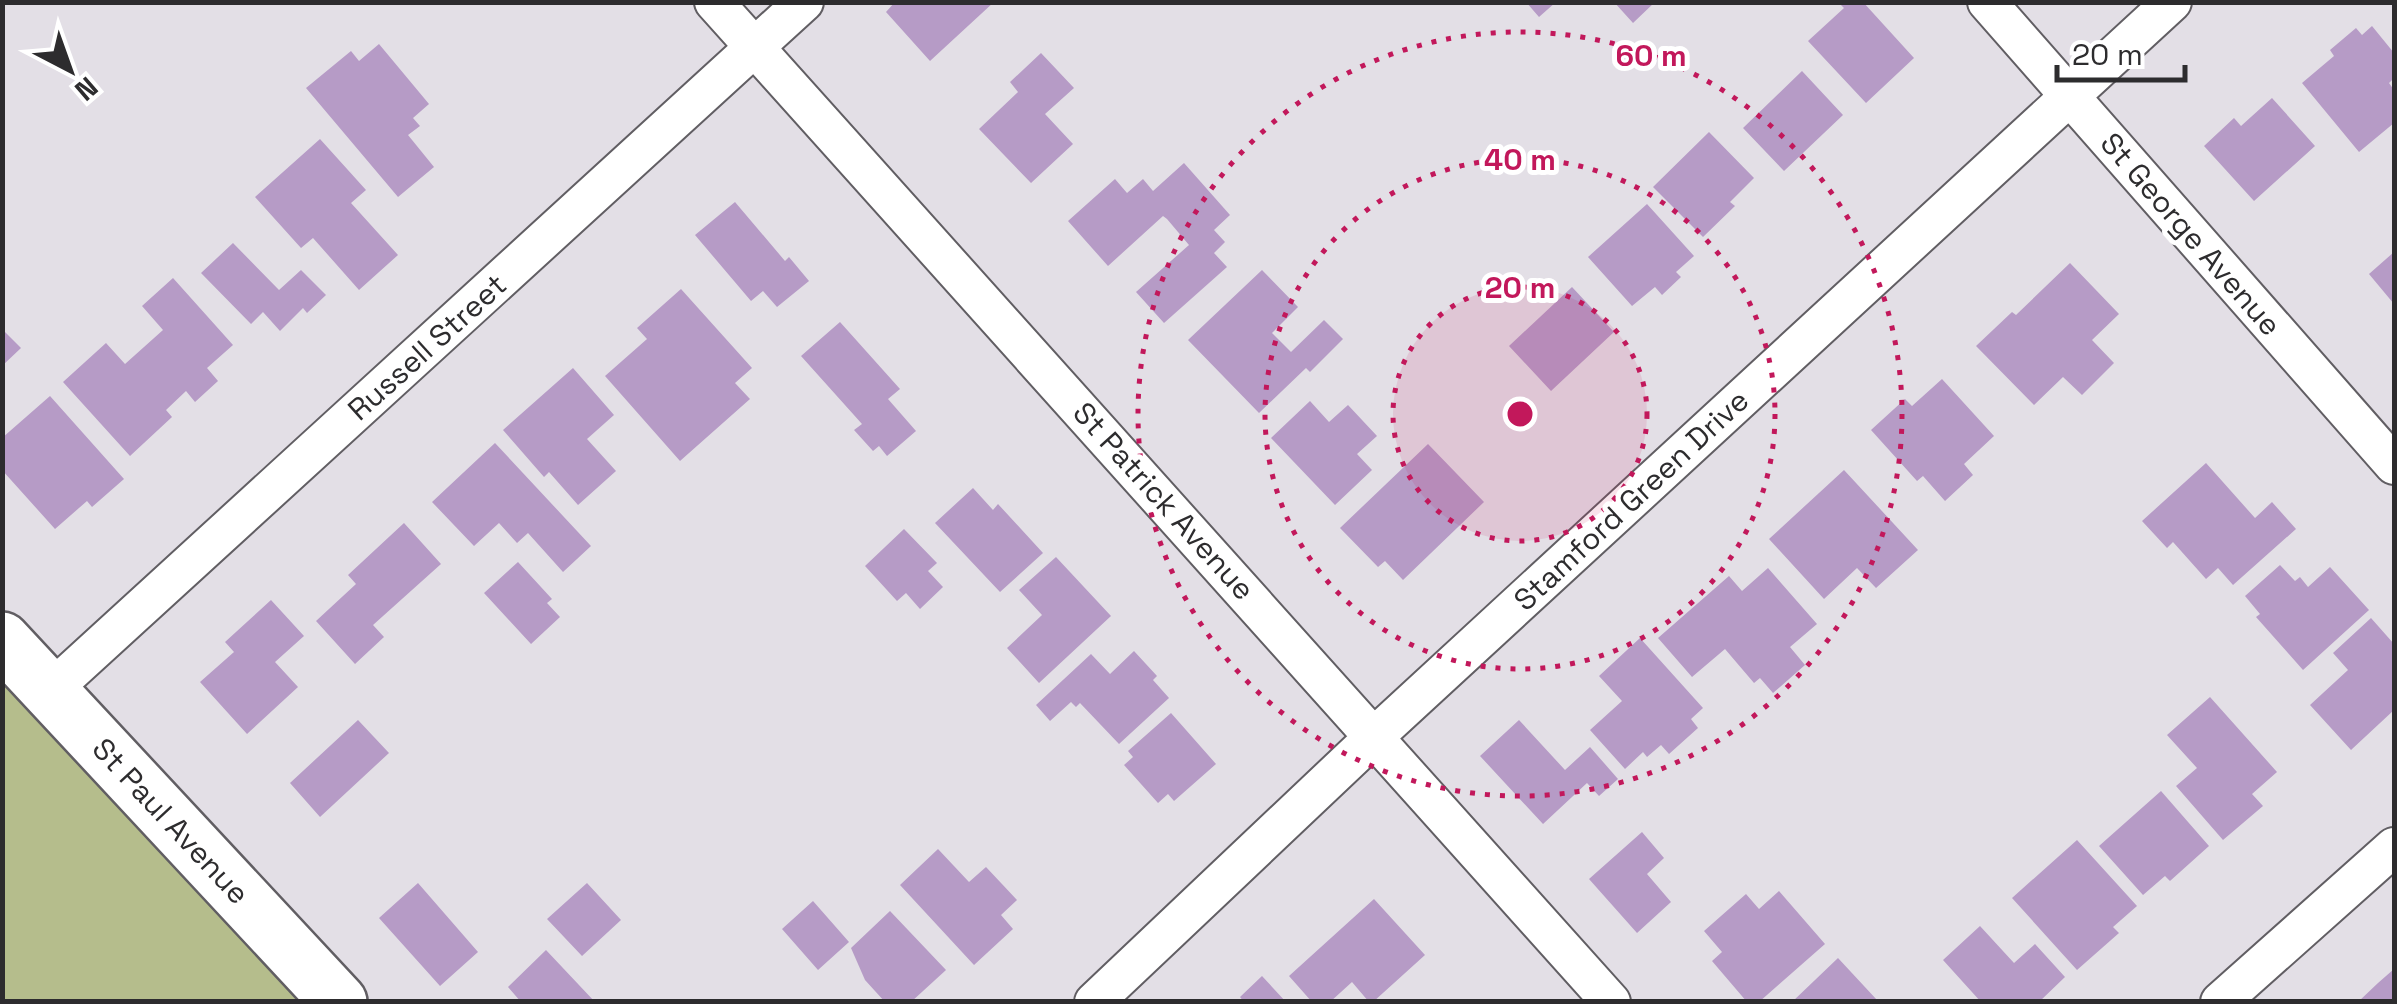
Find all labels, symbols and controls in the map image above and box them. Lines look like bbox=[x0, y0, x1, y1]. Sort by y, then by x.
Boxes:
north arrow bbox=[20, 20, 120, 120]
scale bar bbox=[2057, 20, 2184, 82]
text: 20 m bbox=[2072, 35, 2143, 74]
text: 60 m bbox=[1615, 36, 1687, 75]
text: N bbox=[68, 69, 105, 109]
street label: St George Avenue bbox=[2092, 124, 2290, 344]
text: 40 m bbox=[1484, 140, 1556, 179]
street label: Russell Street bbox=[339, 265, 515, 429]
text: 20 m bbox=[1485, 268, 1555, 307]
street label: Stamford Green Drive bbox=[1505, 381, 1757, 619]
street label: St Patrick Avenue bbox=[1065, 394, 1263, 608]
centre of rings bbox=[1502, 396, 1538, 432]
street label: St Paul Avenue bbox=[84, 730, 258, 912]

